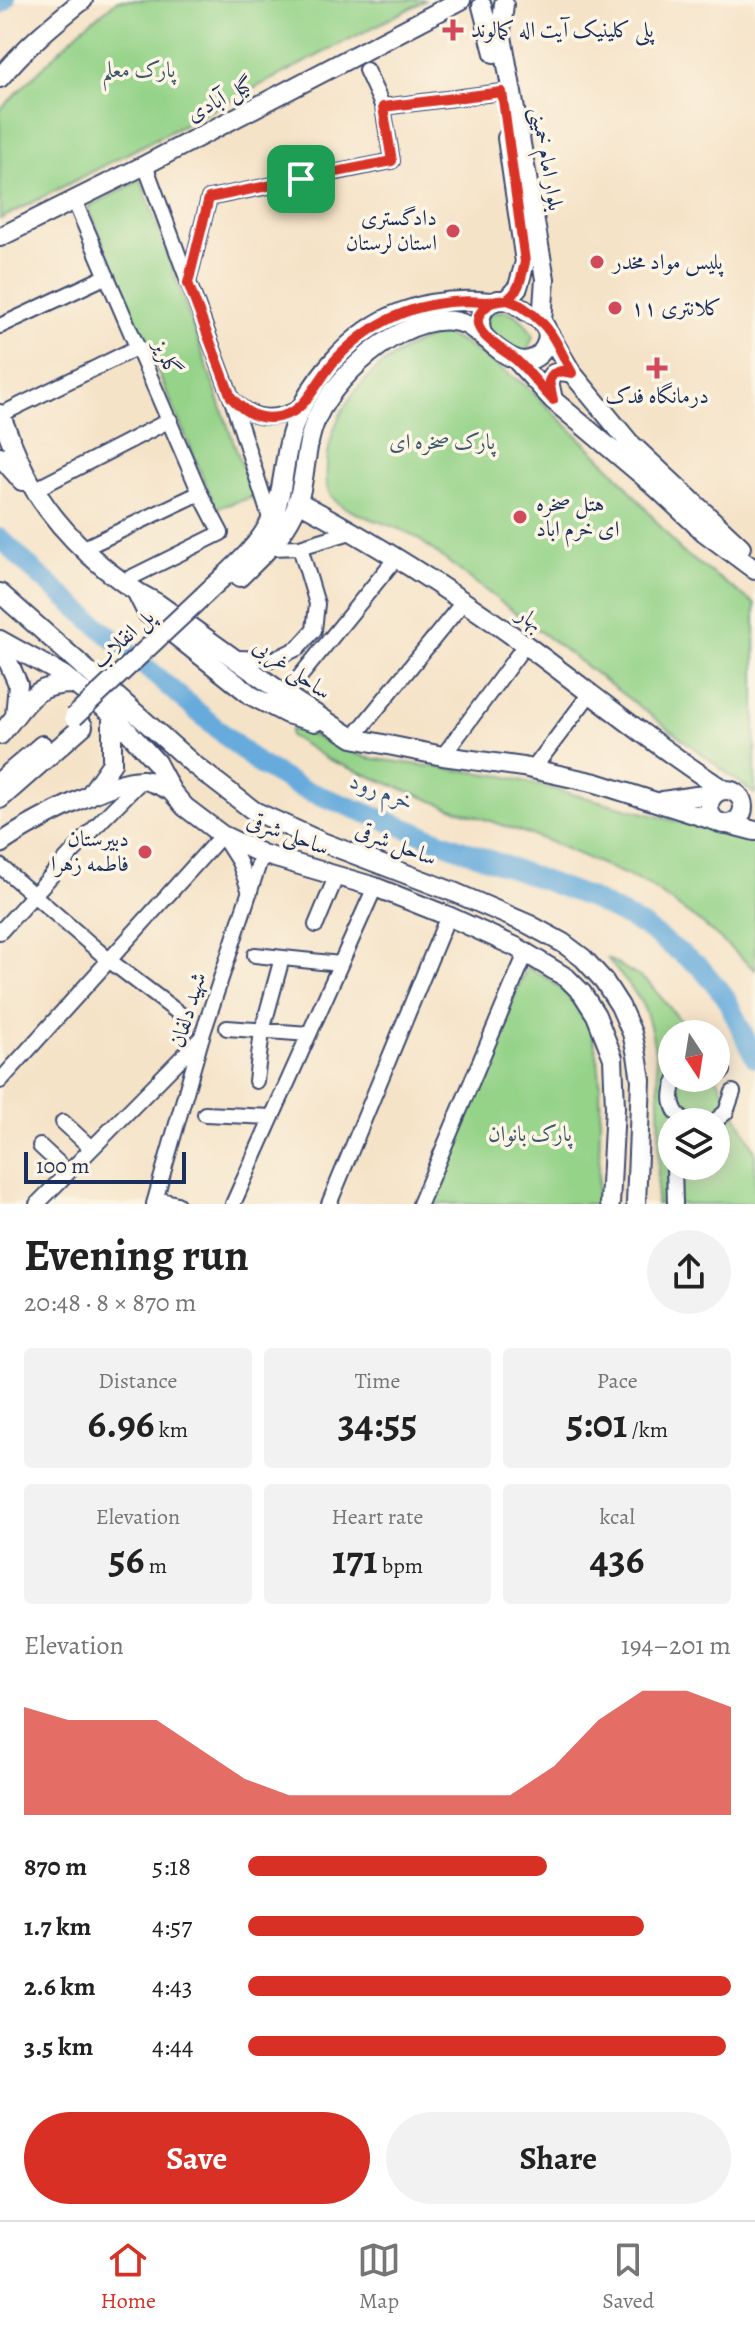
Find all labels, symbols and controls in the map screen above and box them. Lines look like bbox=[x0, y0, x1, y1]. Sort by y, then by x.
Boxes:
place label: پلی کلینیک آیت اله کمالوند bbox=[471, 15, 655, 46]
marker: پلی کلینیک آیت اله کمالوند bbox=[442, 19, 464, 41]
park label: پارک معلم bbox=[103, 55, 177, 92]
street label: گیل آبادی bbox=[181, 69, 259, 129]
street label: بلوار امام خمینی bbox=[519, 105, 571, 214]
pin bbox=[267, 145, 335, 213]
icon: arrive bbox=[279, 157, 323, 201]
place label: دادگستری استان لرستان bbox=[346, 203, 437, 258]
marker: دادگستری استان لرستان bbox=[444, 222, 462, 240]
place label: پلیس مواد مخدر bbox=[611, 247, 724, 278]
marker: پلیس مواد مخدر bbox=[588, 253, 606, 271]
place label: کلانتری ۱۱ bbox=[631, 293, 722, 323]
marker: کلانتری ۱۱ bbox=[606, 299, 624, 317]
street label: گلریز bbox=[145, 333, 188, 381]
marker: درمانگاه فدک bbox=[646, 357, 668, 379]
place label: درمانگاه فدک bbox=[605, 381, 709, 411]
park label: پارک صخره ای bbox=[389, 427, 497, 458]
place label: هتل صخره ای خرم اباد bbox=[536, 489, 619, 548]
marker: هتل صخره ای خرم اباد bbox=[511, 508, 529, 526]
street label: بهار bbox=[509, 598, 549, 639]
street label: پل انقلاب bbox=[85, 601, 163, 676]
street label: ساحلی غربی bbox=[246, 631, 337, 708]
water label: خرم رود bbox=[344, 764, 419, 822]
street label: ساحلی شرقی bbox=[242, 805, 333, 864]
street label: ساحل شرقی bbox=[351, 815, 441, 873]
place label: دبیرستان فاطمه زهرا bbox=[51, 824, 129, 879]
marker: دبیرستان فاطمه زهرا bbox=[136, 843, 154, 861]
street label: شهید دلفان bbox=[162, 969, 214, 1051]
north arrow bbox=[658, 1020, 730, 1092]
map controls bbox=[658, 1020, 730, 1180]
button: layers bbox=[658, 1108, 730, 1180]
park label: پارک بانوان bbox=[488, 1119, 574, 1150]
scale bar bbox=[24, 1148, 186, 1184]
text: 100 m bbox=[36, 1151, 90, 1181]
text: Evening run bbox=[24, 1225, 249, 1285]
button: share bbox=[647, 1230, 731, 1314]
text: 20:48 · 8 × 870 m bbox=[24, 1285, 196, 1320]
text: Distance bbox=[98, 1366, 177, 1396]
text: Time bbox=[355, 1366, 400, 1396]
text: Pace bbox=[597, 1366, 638, 1396]
text: 6.96 bbox=[88, 1396, 154, 1451]
text: 34:55 bbox=[338, 1396, 417, 1451]
text: 5:01 bbox=[566, 1396, 627, 1451]
text: km bbox=[154, 1415, 188, 1445]
text: /km bbox=[627, 1415, 668, 1445]
text: Elevation bbox=[96, 1502, 180, 1532]
text: Heart rate bbox=[332, 1502, 423, 1532]
text: kcal bbox=[600, 1502, 635, 1532]
text: 56 bbox=[109, 1532, 144, 1587]
text: 171 bbox=[332, 1532, 378, 1587]
text: 436 bbox=[590, 1532, 645, 1587]
text: m bbox=[144, 1551, 167, 1581]
text: bpm bbox=[378, 1551, 423, 1581]
text: Elevation bbox=[24, 1628, 124, 1663]
text: 194–201 m bbox=[621, 1628, 731, 1663]
text: 870 m bbox=[24, 1849, 87, 1884]
text: 5:18 bbox=[152, 1849, 191, 1884]
text: 1.7 km bbox=[24, 1909, 91, 1944]
text: 4:57 bbox=[152, 1909, 192, 1944]
text: 2.6 km bbox=[24, 1969, 96, 2004]
text: 4:43 bbox=[152, 1969, 193, 2004]
text: 3.5 km bbox=[24, 2029, 93, 2064]
text: 4:44 bbox=[152, 2029, 194, 2064]
button: Save bbox=[24, 2112, 370, 2204]
button: Share bbox=[386, 2112, 731, 2204]
tab: Home bbox=[101, 2238, 156, 2316]
tab: Map bbox=[357, 2238, 401, 2316]
tab: Saved bbox=[602, 2238, 654, 2316]

